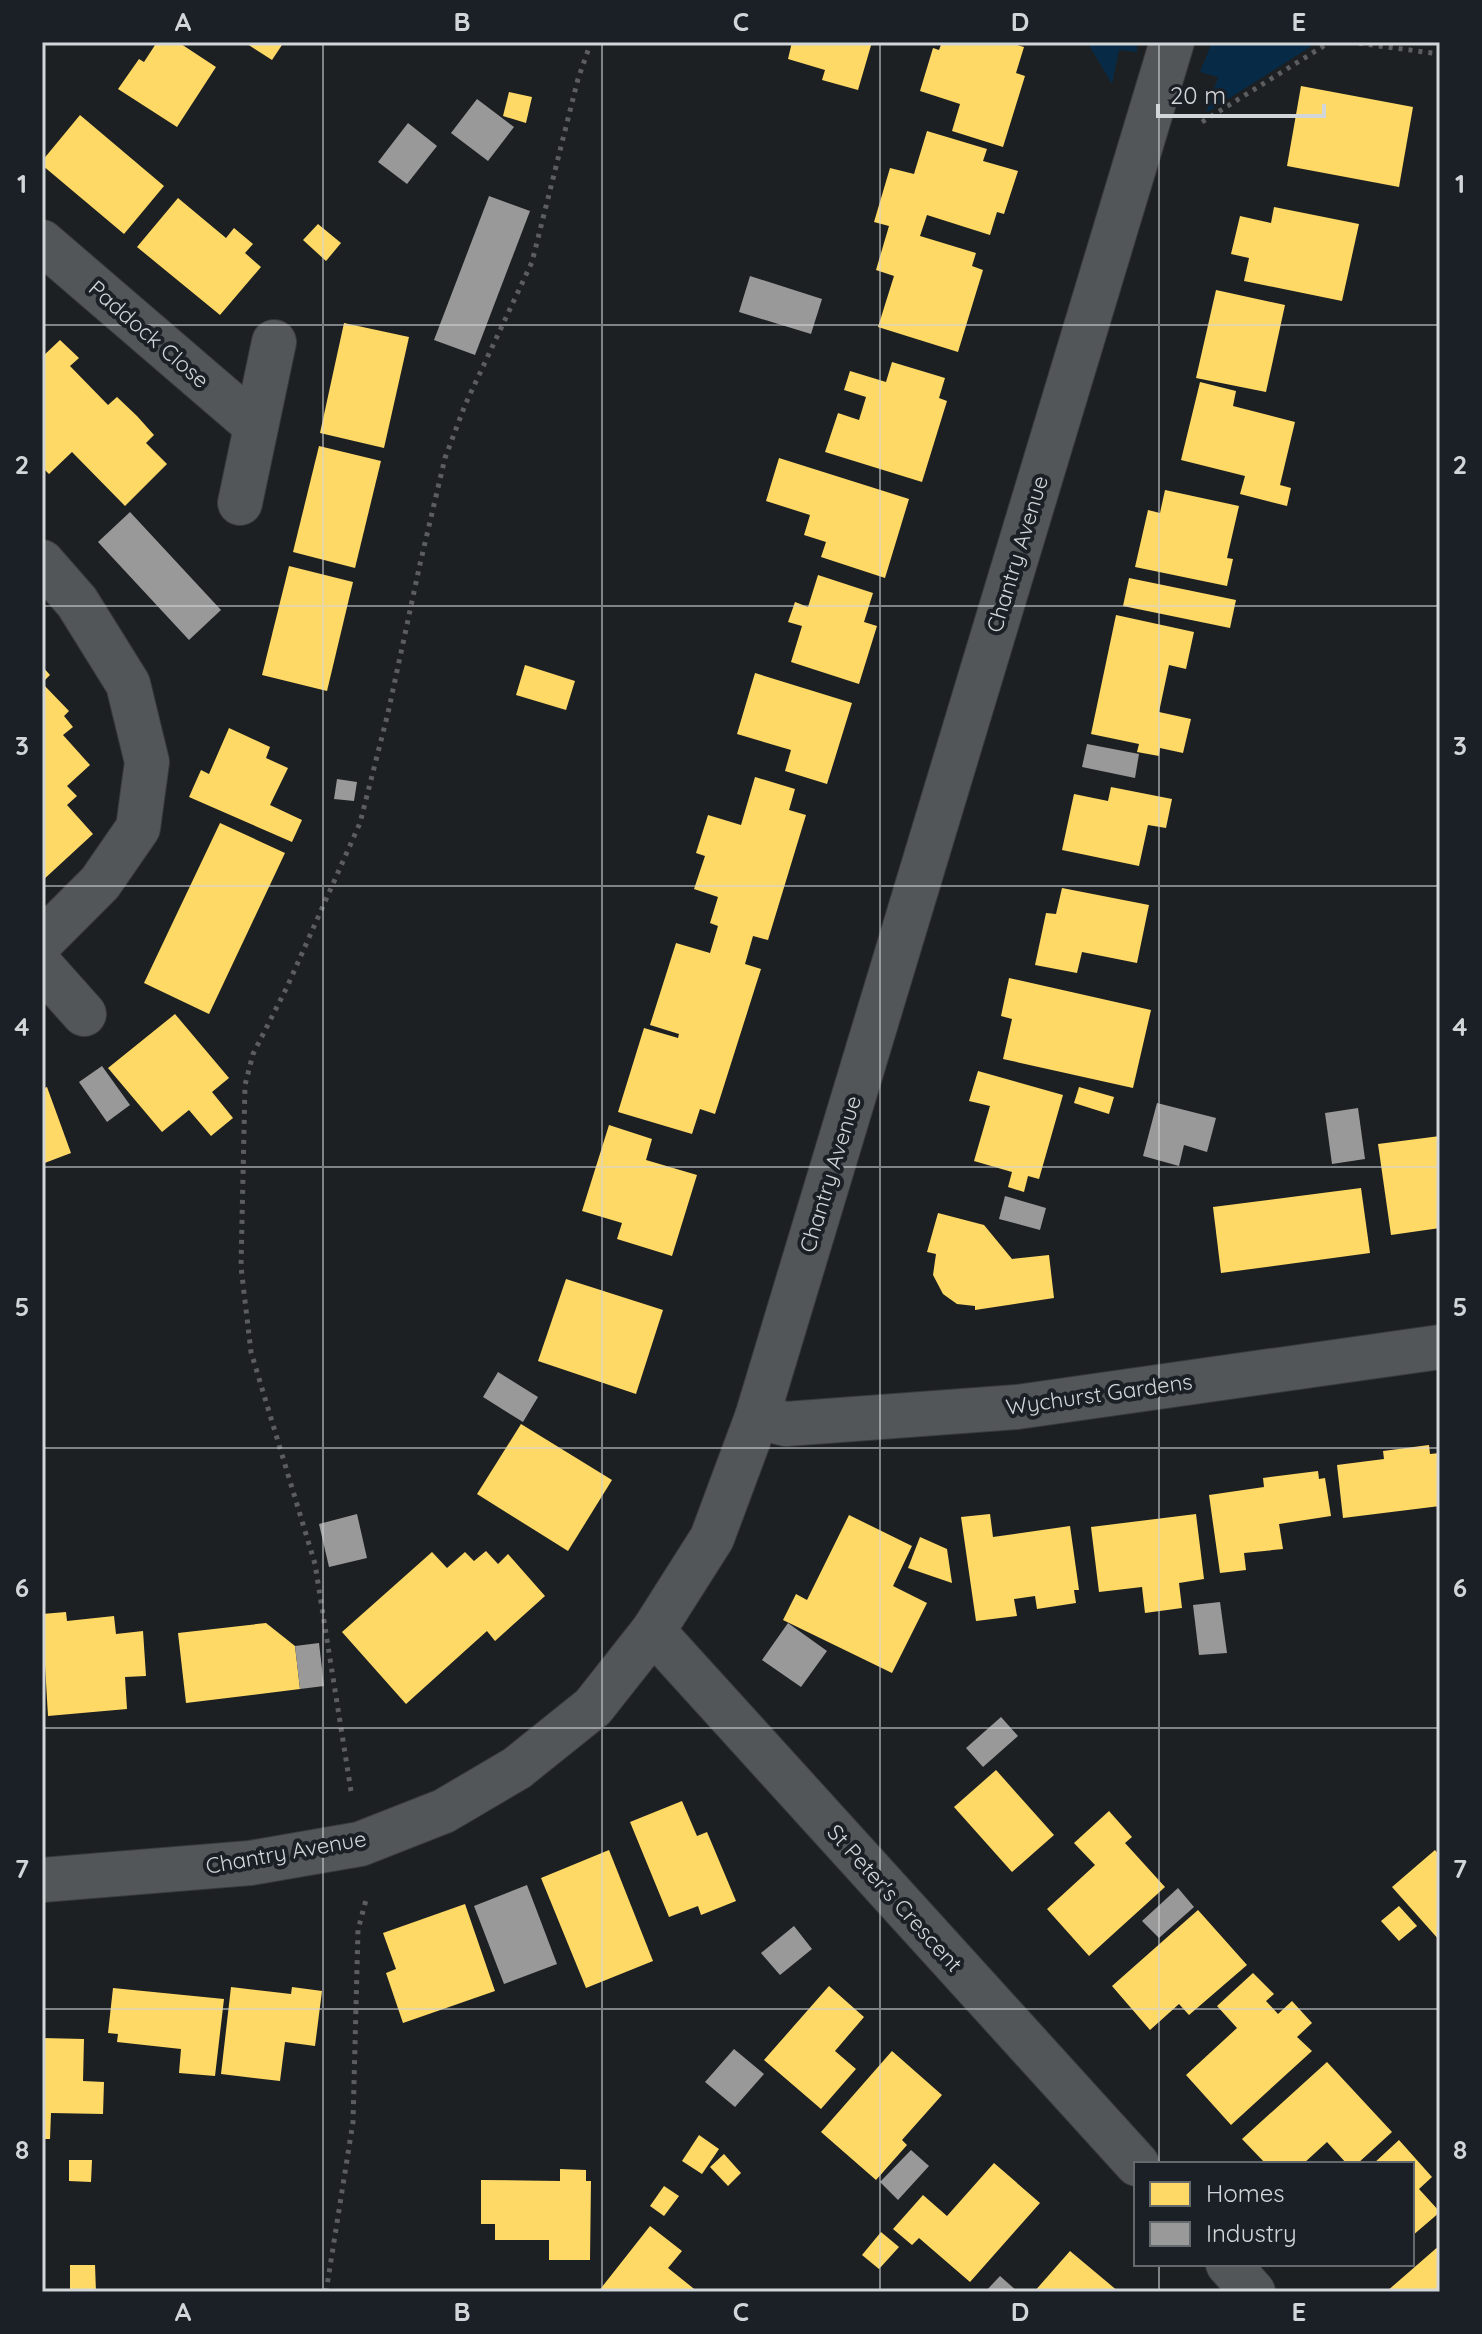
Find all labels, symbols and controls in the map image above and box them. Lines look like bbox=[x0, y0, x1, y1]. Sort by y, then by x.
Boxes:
text: A bbox=[175, 5, 192, 38]
text: B bbox=[453, 5, 471, 38]
text: C bbox=[733, 5, 749, 38]
text: D bbox=[1011, 5, 1029, 38]
text: E bbox=[1292, 5, 1306, 38]
scale bar bbox=[1158, 68, 1324, 118]
text: 20 m bbox=[1170, 80, 1226, 110]
text: 1 bbox=[17, 167, 27, 200]
text: 1 bbox=[1455, 167, 1465, 200]
street label: Paddock Close bbox=[83, 274, 215, 394]
text: 2 bbox=[15, 448, 29, 481]
text: 2 bbox=[1453, 448, 1467, 481]
street label: Chantry Avenue bbox=[980, 472, 1054, 636]
text: 3 bbox=[15, 729, 29, 762]
text: 3 bbox=[1453, 729, 1467, 762]
text: 4 bbox=[14, 1010, 30, 1043]
text: 4 bbox=[1452, 1010, 1468, 1043]
street label: Chantry Avenue bbox=[793, 1092, 867, 1256]
text: 5 bbox=[15, 1290, 29, 1323]
text: 5 bbox=[1453, 1290, 1467, 1323]
street label: Wychurst Gardens bbox=[1004, 1367, 1194, 1421]
text: 6 bbox=[15, 1571, 29, 1604]
text: 6 bbox=[1453, 1571, 1467, 1604]
street label: St Peter's Crescent bbox=[821, 1818, 969, 1978]
street label: Chantry Avenue bbox=[204, 1824, 368, 1880]
text: 7 bbox=[15, 1852, 29, 1885]
text: 7 bbox=[1453, 1852, 1467, 1885]
text: 8 bbox=[15, 2133, 29, 2166]
text: 8 bbox=[1453, 2133, 1467, 2166]
legend bbox=[1134, 2162, 1414, 2266]
text: Homes bbox=[1206, 2178, 1284, 2208]
text: Industry bbox=[1206, 2218, 1297, 2248]
text: A bbox=[175, 2295, 192, 2328]
text: B bbox=[453, 2295, 471, 2328]
text: C bbox=[733, 2295, 749, 2328]
text: D bbox=[1011, 2295, 1029, 2328]
text: E bbox=[1292, 2295, 1306, 2328]

